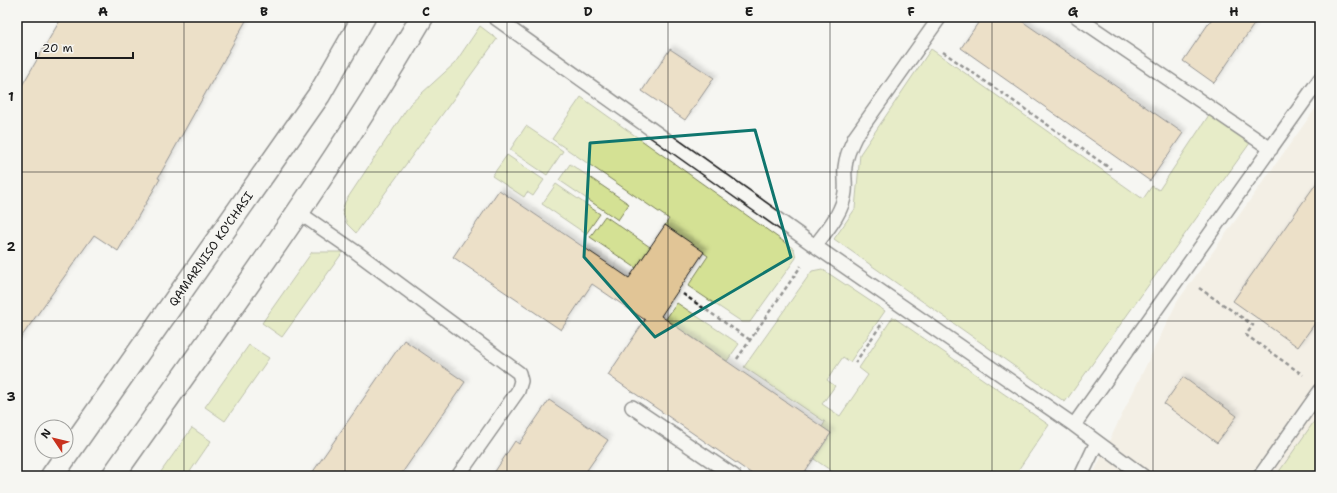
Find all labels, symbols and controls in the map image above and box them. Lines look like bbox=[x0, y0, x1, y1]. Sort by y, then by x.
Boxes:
text: A bbox=[98, 3, 108, 20]
text: B bbox=[260, 3, 268, 20]
text: C bbox=[422, 3, 430, 20]
text: D bbox=[583, 3, 593, 20]
text: E bbox=[745, 3, 754, 20]
text: F bbox=[907, 3, 915, 20]
text: G bbox=[1068, 3, 1079, 20]
text: H bbox=[1229, 3, 1239, 20]
scale bar bbox=[36, 34, 133, 60]
text: 20 m bbox=[42, 40, 73, 56]
text: 1 bbox=[8, 88, 14, 105]
street label: QAMARNISO KO'CHASI bbox=[165, 188, 257, 310]
text: 2 bbox=[6, 238, 16, 255]
text: 3 bbox=[6, 388, 16, 405]
north arrow bbox=[34, 419, 74, 459]
text: N bbox=[38, 425, 55, 441]

